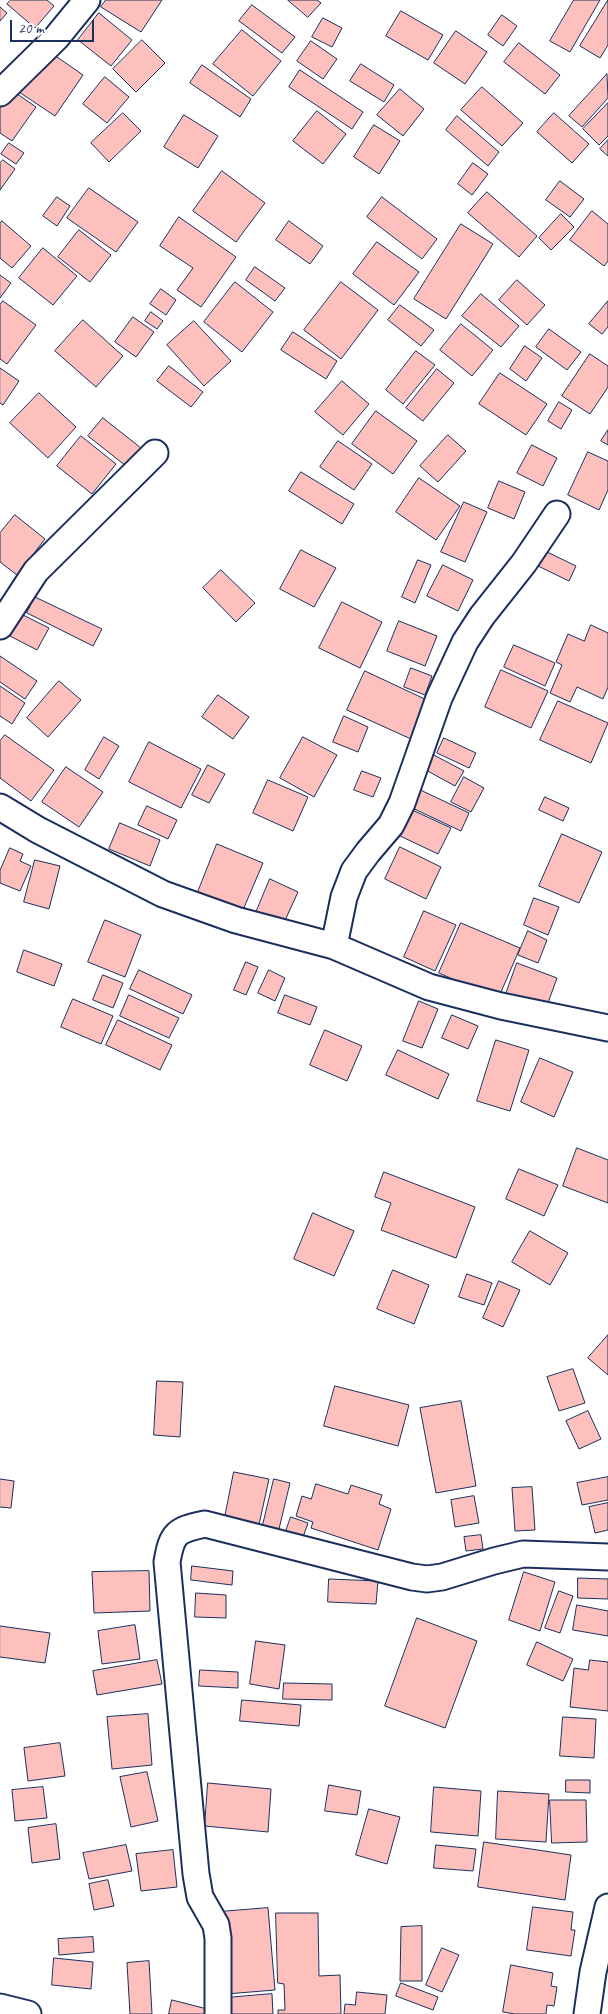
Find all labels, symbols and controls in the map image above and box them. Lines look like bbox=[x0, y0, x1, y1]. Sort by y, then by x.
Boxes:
scale bar bbox=[12, 10, 96, 42]
text: 20 m bbox=[18, 19, 44, 38]

